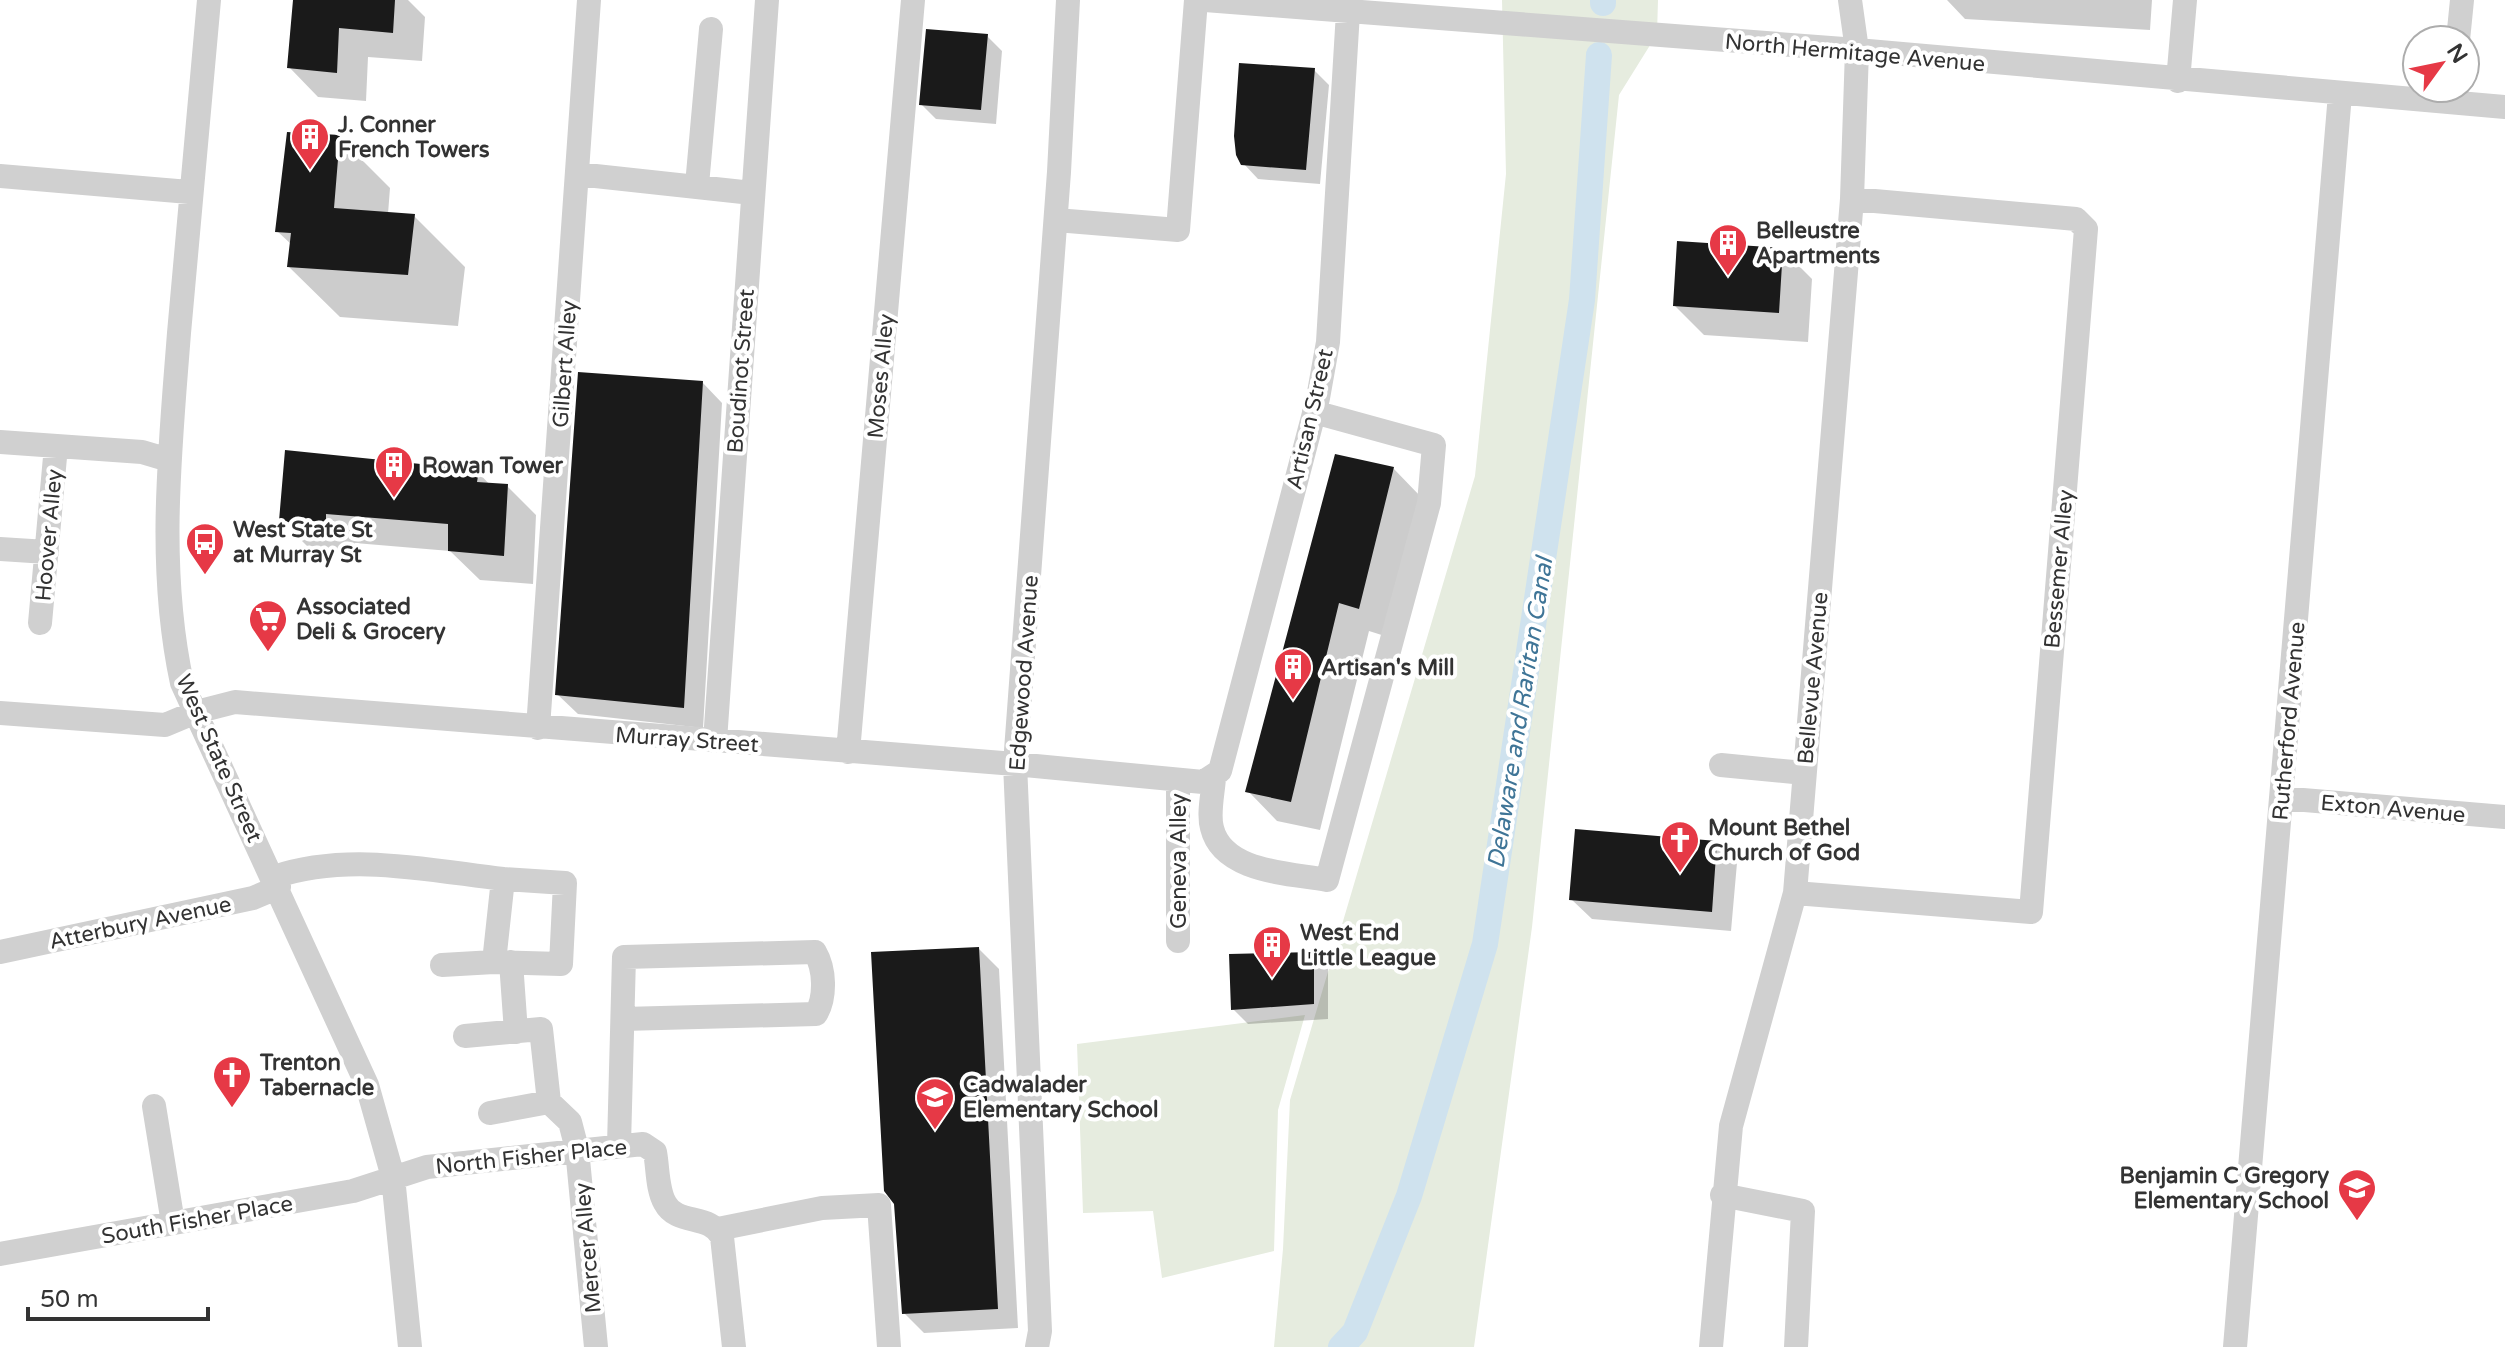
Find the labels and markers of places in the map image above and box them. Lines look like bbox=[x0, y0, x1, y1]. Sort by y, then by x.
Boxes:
place label: J. Conner French Towers bbox=[337, 112, 490, 163]
building icon: J. Conner French Towers bbox=[289, 116, 331, 171]
place label: Belleustre Apartments bbox=[1756, 218, 1881, 269]
building icon: Belleustre Apartments bbox=[1707, 222, 1749, 277]
building icon: Rowan Tower bbox=[373, 444, 415, 499]
place label: Rowan Tower bbox=[422, 453, 564, 479]
place label: West State St at Murray St bbox=[233, 517, 373, 568]
bus stop icon: West State St at Murray St bbox=[184, 521, 226, 576]
place label: Associated Deli & Grocery bbox=[296, 594, 446, 645]
supermarket icon: Associated Deli & Grocery bbox=[247, 598, 289, 653]
building icon: Artisan's Mill bbox=[1272, 646, 1314, 701]
place label: Artisan's Mill bbox=[1321, 655, 1455, 681]
place label: Mount Bethel Church of God bbox=[1708, 815, 1860, 866]
church icon: Mount Bethel Church of God bbox=[1659, 819, 1701, 874]
place label: West End Little League bbox=[1300, 920, 1436, 971]
building icon: West End Little League bbox=[1251, 924, 1293, 979]
place label: Trenton Tabernacle bbox=[259, 1050, 374, 1101]
church icon: Trenton Tabernacle bbox=[211, 1054, 253, 1109]
place label: Cadwalader Elementary School bbox=[963, 1072, 1158, 1123]
school or university icon: Cadwalader Elementary School bbox=[914, 1076, 956, 1131]
place label: Benjamin C Gregory Elementary School bbox=[2120, 1163, 2329, 1214]
school or university icon: Benjamin C Gregory Elementary School bbox=[2336, 1167, 2378, 1222]

